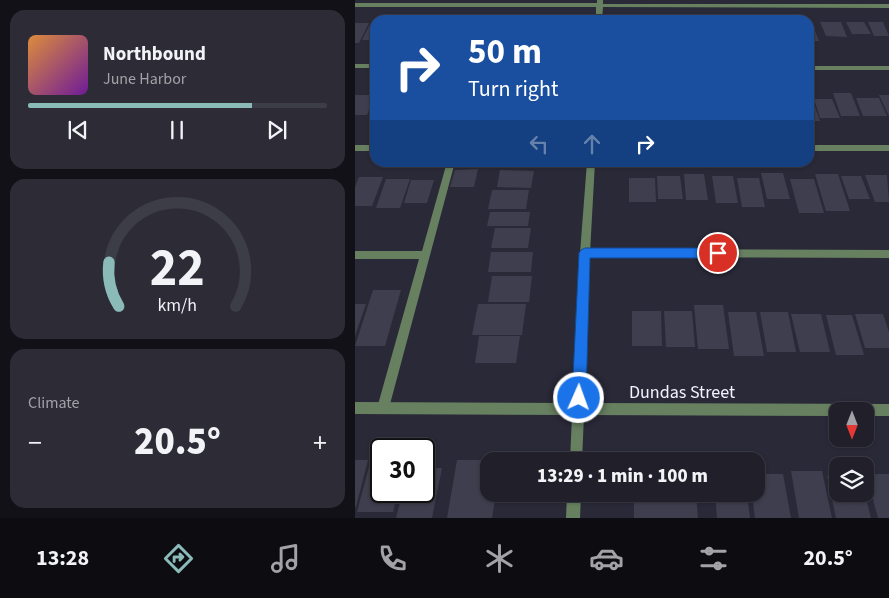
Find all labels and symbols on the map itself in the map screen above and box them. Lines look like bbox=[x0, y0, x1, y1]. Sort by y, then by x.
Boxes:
pin bbox=[697, 232, 739, 274]
position arrow bbox=[552, 371, 604, 423]
street label: Dundas Street bbox=[629, 380, 735, 405]
north arrow bbox=[829, 402, 874, 448]
speed limit sign: 30 bbox=[370, 438, 435, 503]

